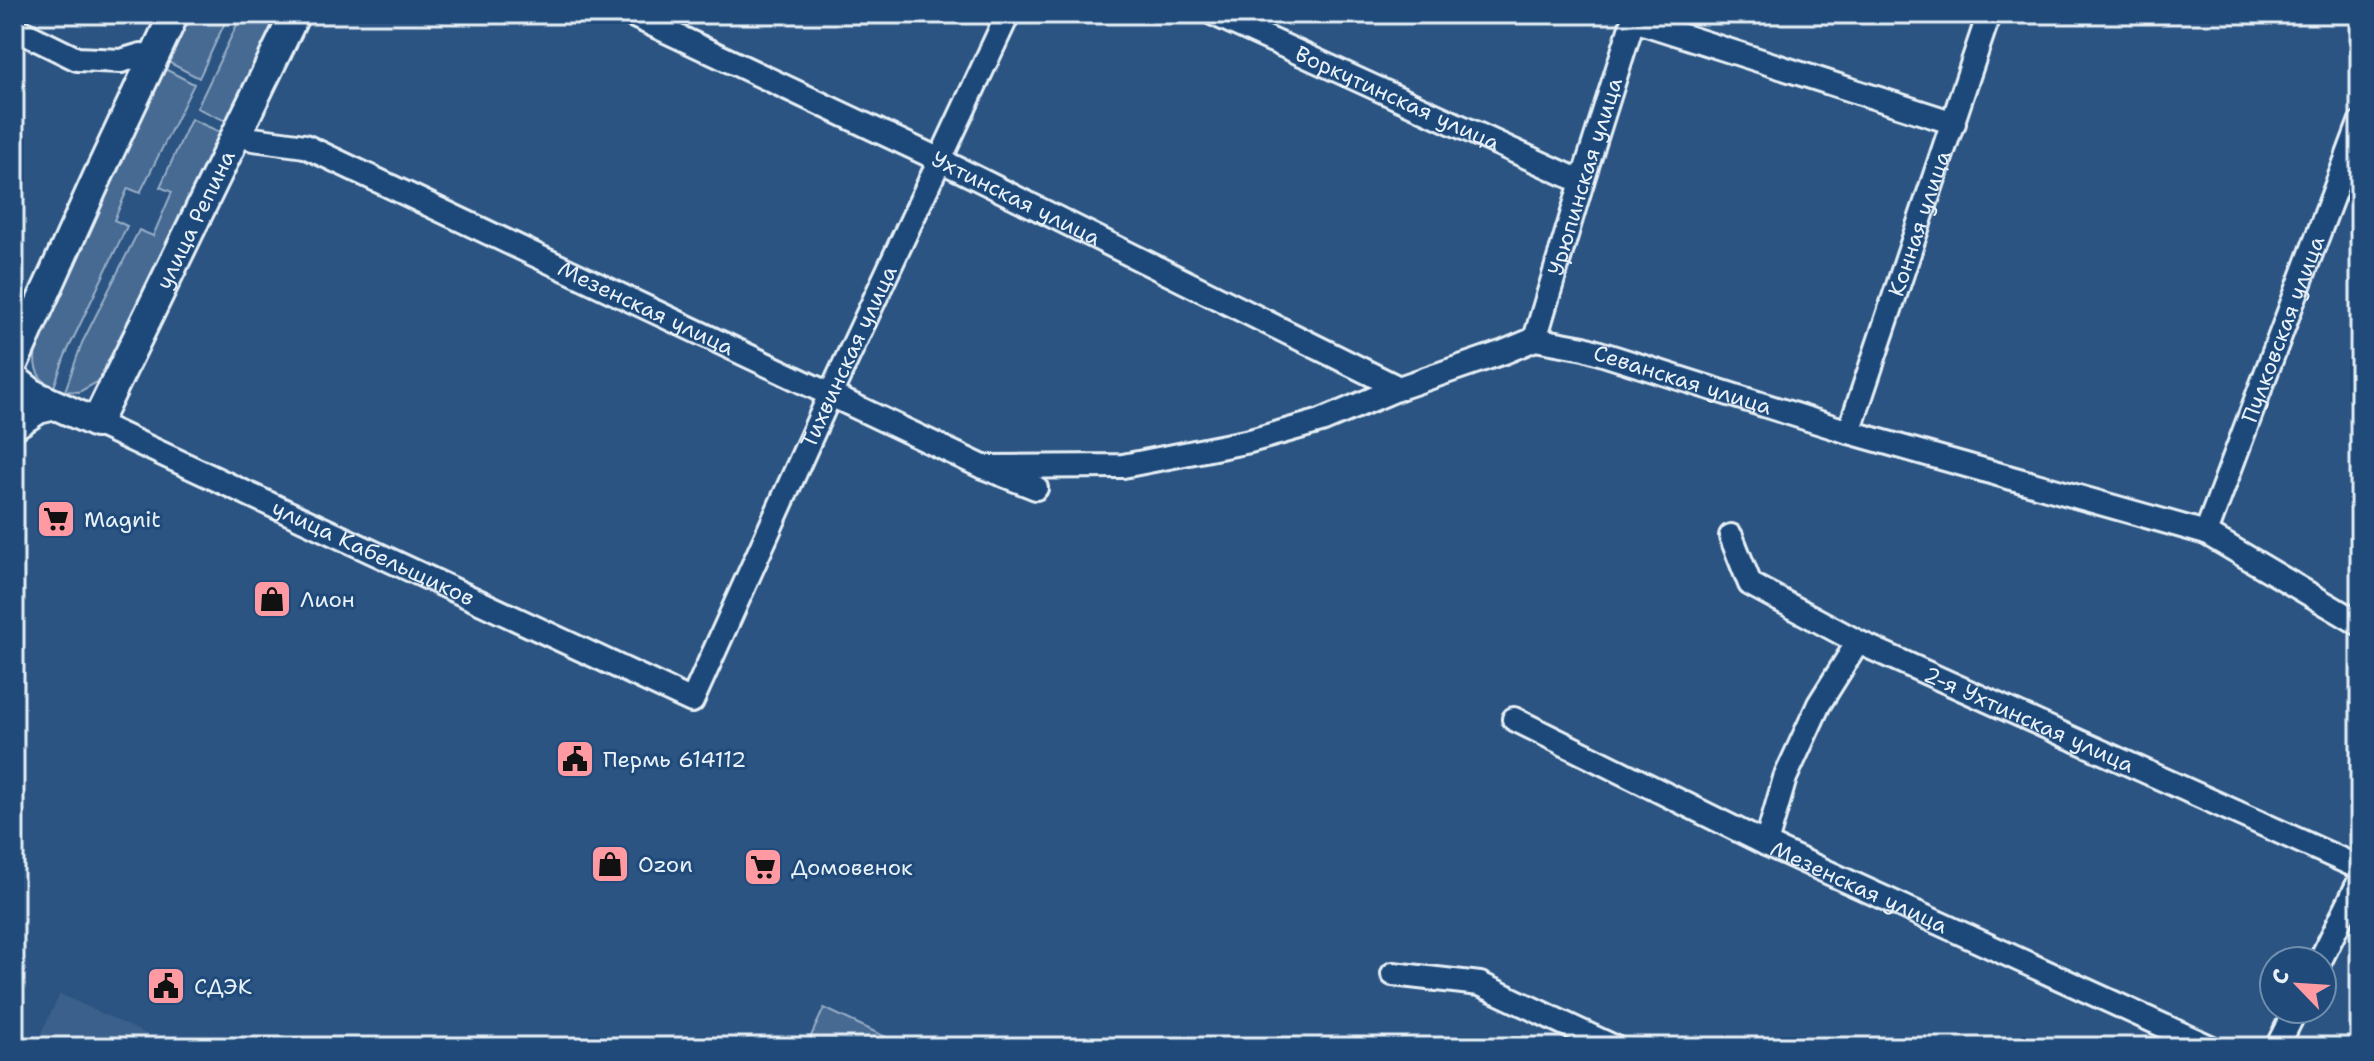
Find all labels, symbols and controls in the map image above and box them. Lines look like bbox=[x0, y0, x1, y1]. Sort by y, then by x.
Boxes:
street label: Воркутинская улица bbox=[1291, 39, 1505, 157]
street label: Урюпинская улица bbox=[1540, 73, 1629, 279]
street label: Ухтинская улица bbox=[927, 144, 1106, 252]
street label: улица Репина bbox=[149, 145, 241, 294]
street label: Конная улица bbox=[1881, 146, 1957, 300]
street label: Пулковская улица bbox=[2234, 231, 2331, 426]
street label: Мезенская улица bbox=[553, 253, 739, 362]
street label: Тихвинская улица bbox=[794, 260, 903, 452]
street label: Севанская улица bbox=[1590, 337, 1776, 421]
street label: улица Кабельщиков bbox=[267, 493, 479, 612]
supermarket icon: Magnit bbox=[35, 498, 77, 540]
place label: Magnit bbox=[84, 505, 161, 534]
shop icon: Лион bbox=[251, 578, 293, 620]
place label: Лион bbox=[300, 585, 355, 614]
street label: 2-я Ухтинская улица bbox=[1919, 659, 2139, 779]
public building icon: Пермь 614112 bbox=[554, 738, 596, 780]
place label: Пермь 614112 bbox=[603, 745, 746, 774]
street label: Мезенская улица bbox=[1766, 834, 1953, 940]
shop icon: Ozon bbox=[589, 843, 631, 885]
supermarket icon: Домовенок bbox=[742, 846, 784, 888]
place label: Ozon bbox=[638, 850, 693, 879]
place label: Домовенок bbox=[791, 853, 913, 882]
north arrow bbox=[2258, 945, 2338, 1025]
public building icon: СДЭК bbox=[145, 965, 187, 1007]
text: С bbox=[2264, 965, 2296, 989]
place label: СДЭК bbox=[194, 972, 252, 1001]

